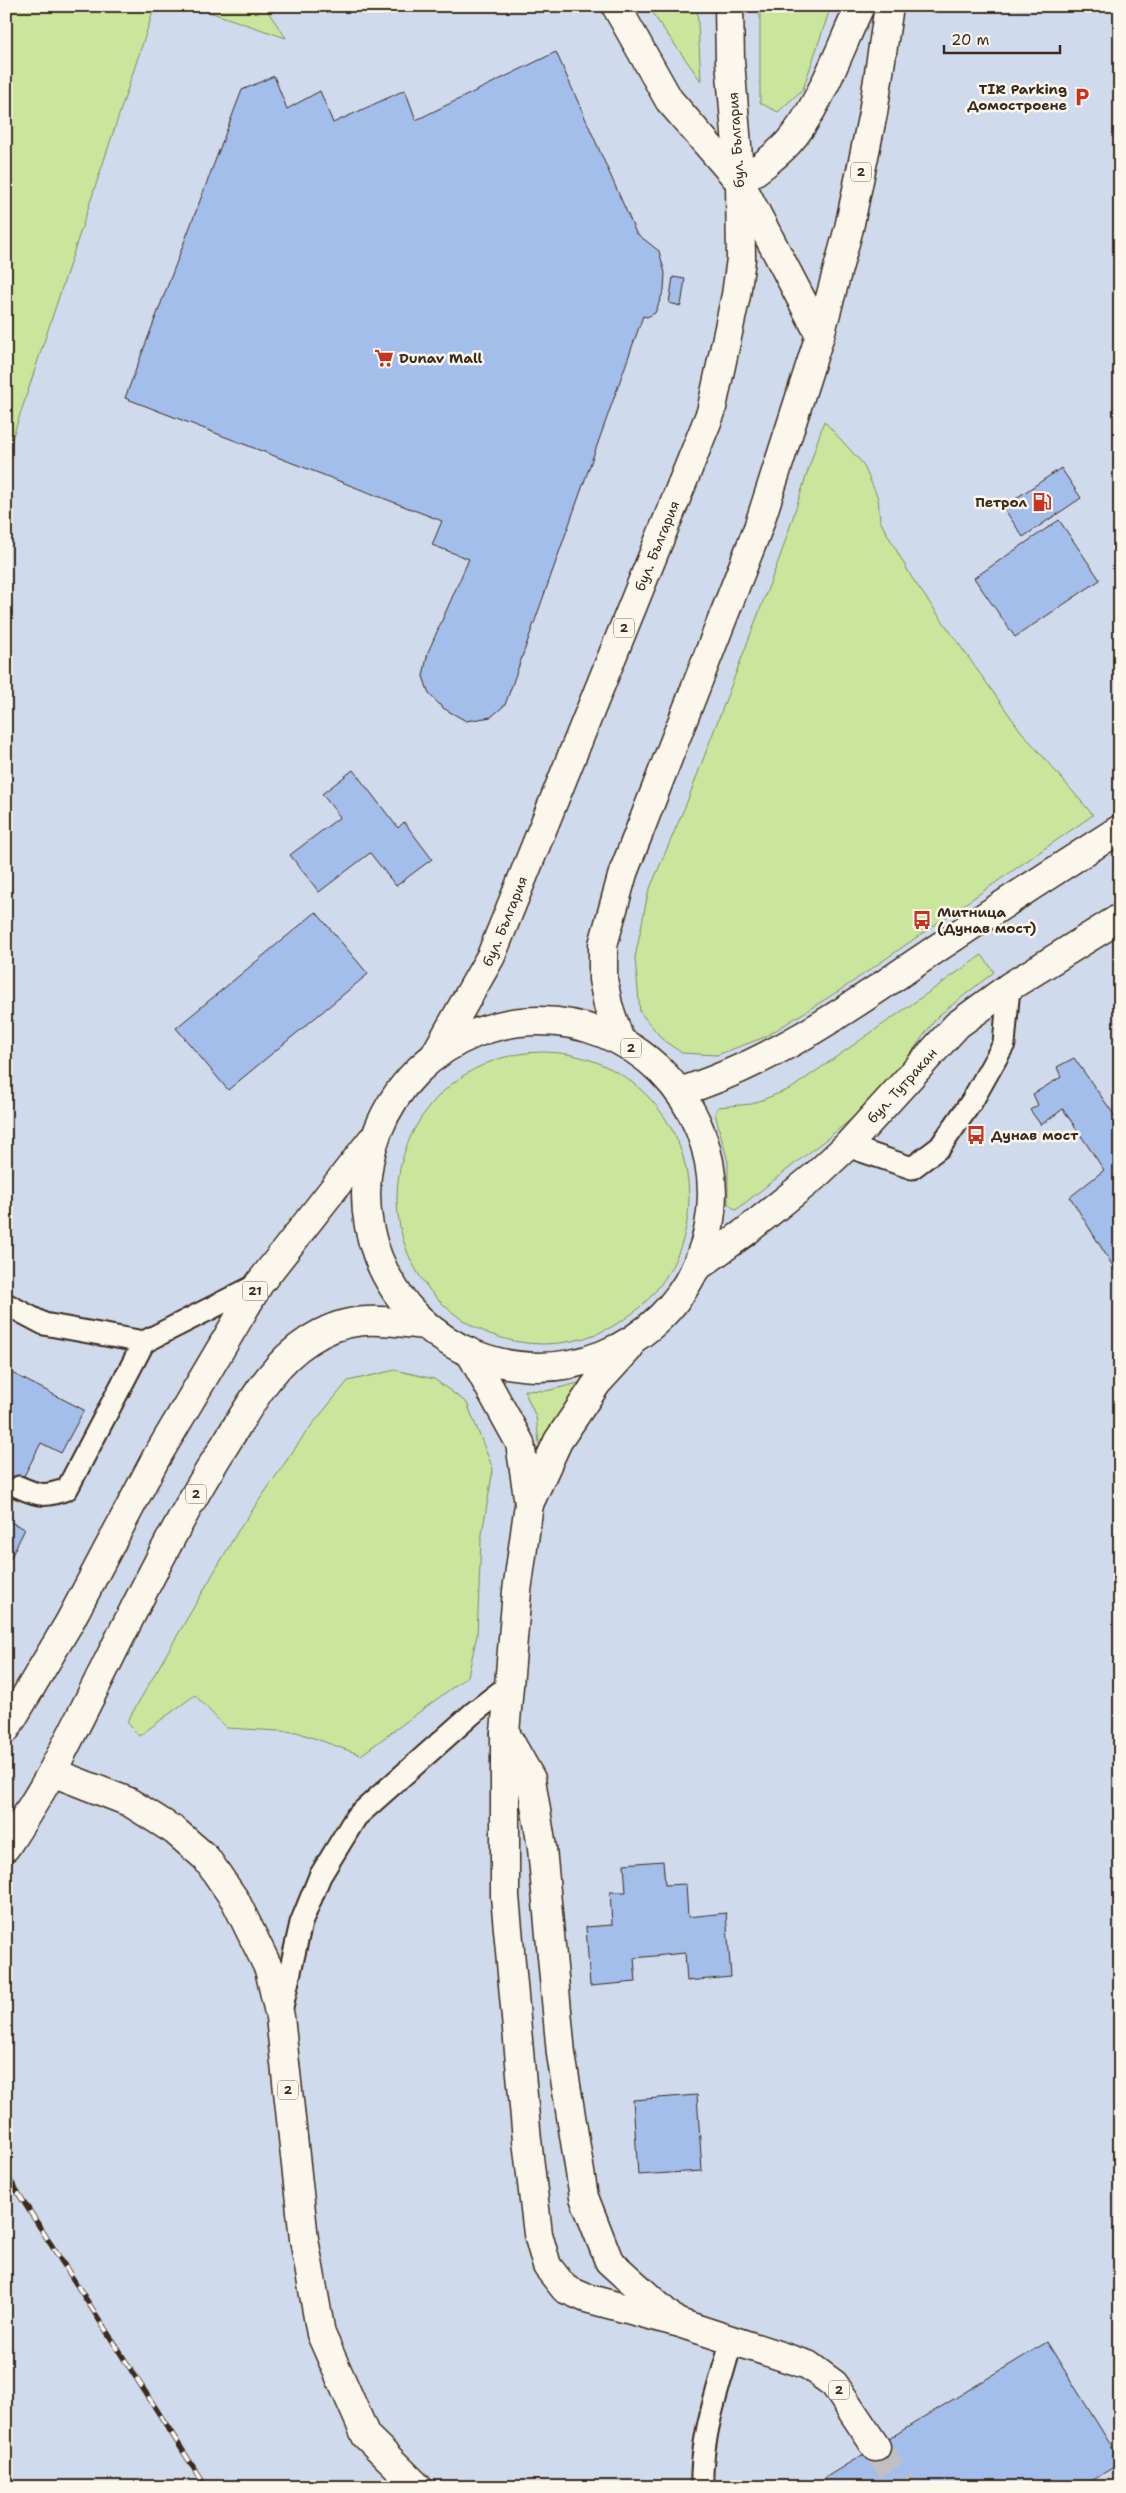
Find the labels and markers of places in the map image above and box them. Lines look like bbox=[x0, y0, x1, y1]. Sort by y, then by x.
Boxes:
place label: TIR Parking Домостроене bbox=[967, 80, 1067, 114]
parking icon: TIR Parking Домостроене bbox=[1071, 86, 1093, 108]
supermarket icon: Dunav Mall bbox=[373, 347, 395, 369]
place label: Dunav Mall bbox=[399, 349, 483, 367]
fuel station icon: Петрол bbox=[1031, 491, 1053, 513]
place label: Петрол bbox=[975, 493, 1027, 511]
place label: Митница (Дунав мост) bbox=[937, 903, 1036, 937]
bus stop icon: Митница (Дунав мост) bbox=[911, 909, 933, 931]
bus stop icon: Дунав мост bbox=[965, 1124, 987, 1146]
place label: Дунав мост bbox=[991, 1126, 1079, 1144]

